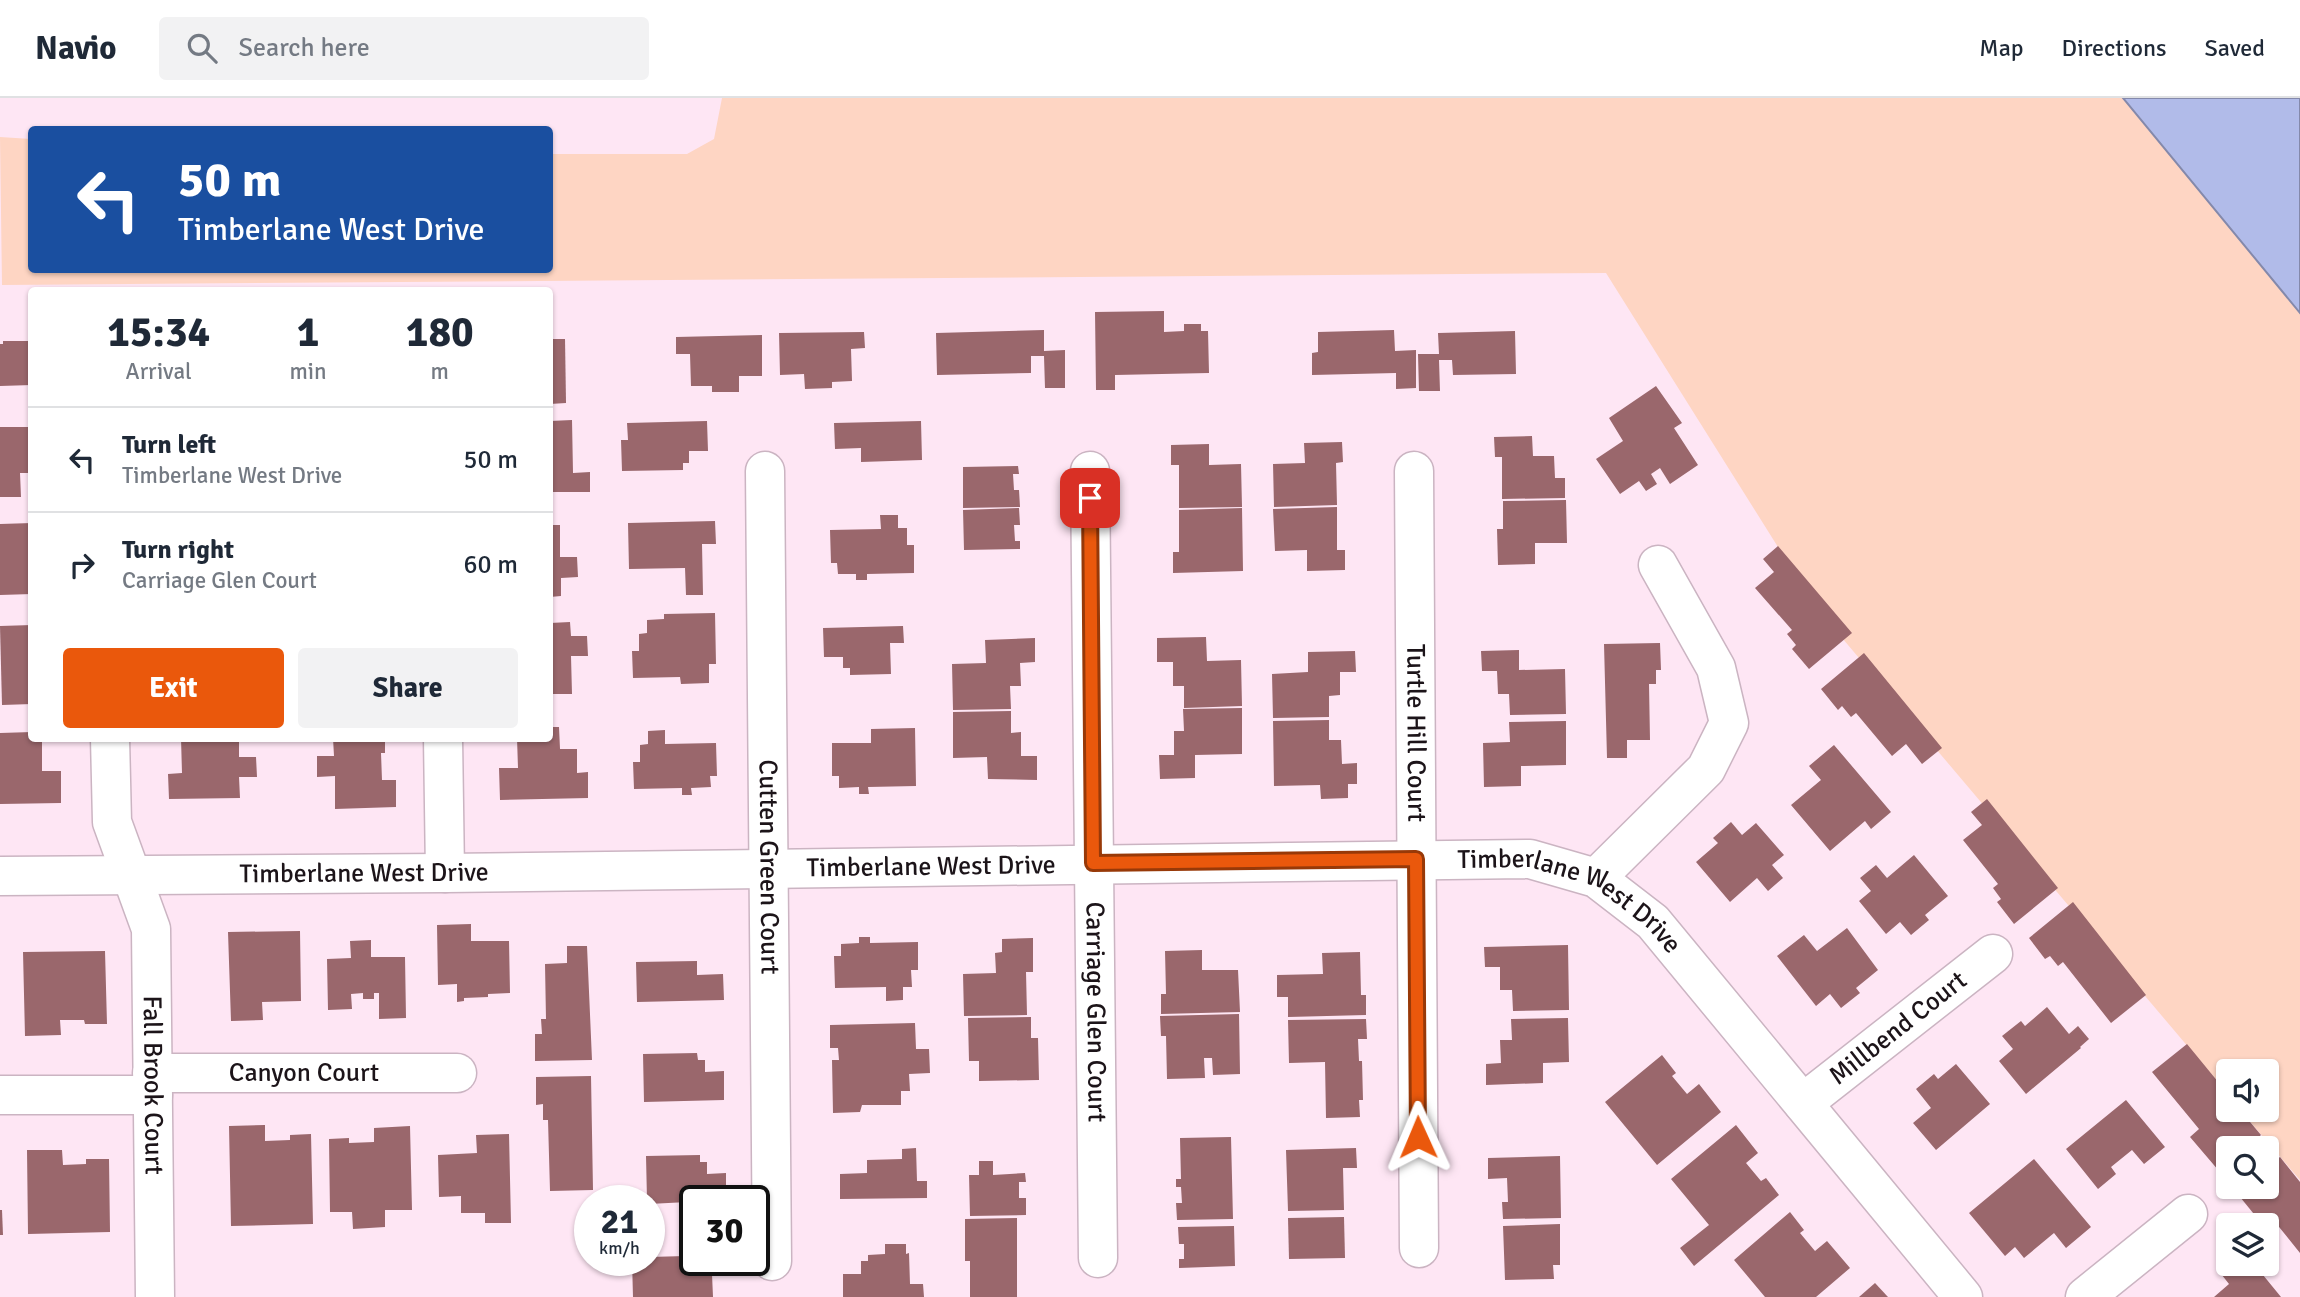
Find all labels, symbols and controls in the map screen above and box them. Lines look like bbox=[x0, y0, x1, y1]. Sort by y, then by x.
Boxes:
search box bbox=[159, 17, 649, 80]
text: Navio bbox=[35, 28, 117, 69]
icon: search bbox=[183, 29, 221, 67]
text: Search here bbox=[239, 32, 370, 64]
text: Map bbox=[1979, 33, 2024, 63]
text: Directions bbox=[2062, 33, 2167, 63]
text: Saved bbox=[2205, 33, 2265, 63]
text: 50 m bbox=[178, 150, 281, 210]
icon: left bbox=[63, 154, 154, 245]
text: Timberlane West Drive bbox=[178, 210, 485, 249]
text: 15:34 bbox=[107, 307, 210, 358]
text: 1 bbox=[297, 307, 319, 358]
text: 180 bbox=[406, 307, 474, 358]
text: Arrival bbox=[126, 357, 192, 386]
text: min bbox=[289, 357, 327, 386]
text: m bbox=[431, 357, 449, 386]
text: Turn left bbox=[122, 429, 216, 461]
icon: left bbox=[63, 441, 101, 479]
text: 50 m bbox=[463, 444, 518, 476]
text: Timberlane West Drive bbox=[122, 461, 342, 490]
pin bbox=[1060, 468, 1120, 528]
icon: arrive bbox=[1071, 479, 1109, 517]
text: Turn right bbox=[122, 534, 234, 566]
icon: right bbox=[63, 546, 101, 584]
text: 60 m bbox=[463, 549, 518, 581]
text: Carriage Glen Court bbox=[122, 566, 317, 595]
street label: Turtle Hill Court bbox=[1399, 644, 1432, 822]
button: Exit bbox=[63, 648, 284, 728]
button: Share bbox=[298, 648, 518, 728]
street label: Cutten Green Court bbox=[752, 759, 785, 975]
street label: Timberlane West Drive bbox=[1457, 843, 1688, 960]
street label: Timberlane West Drive bbox=[806, 849, 1056, 884]
street label: Timberlane West Drive bbox=[239, 856, 489, 890]
street label: Carriage Glen Court bbox=[1078, 902, 1113, 1122]
street label: Millbend Court bbox=[1823, 965, 1973, 1092]
street label: Fall Brook Court bbox=[136, 995, 170, 1175]
street label: Canyon Court bbox=[229, 1057, 379, 1089]
map controls bbox=[2216, 1059, 2279, 1276]
button: sound bbox=[2216, 1059, 2279, 1122]
position arrow bbox=[1381, 1100, 1455, 1174]
button: search bbox=[2216, 1136, 2279, 1199]
speed limit sign: 30 bbox=[679, 1185, 770, 1276]
text: 21 bbox=[601, 1200, 638, 1243]
button: layers bbox=[2216, 1213, 2279, 1276]
text: km/h bbox=[599, 1237, 640, 1259]

